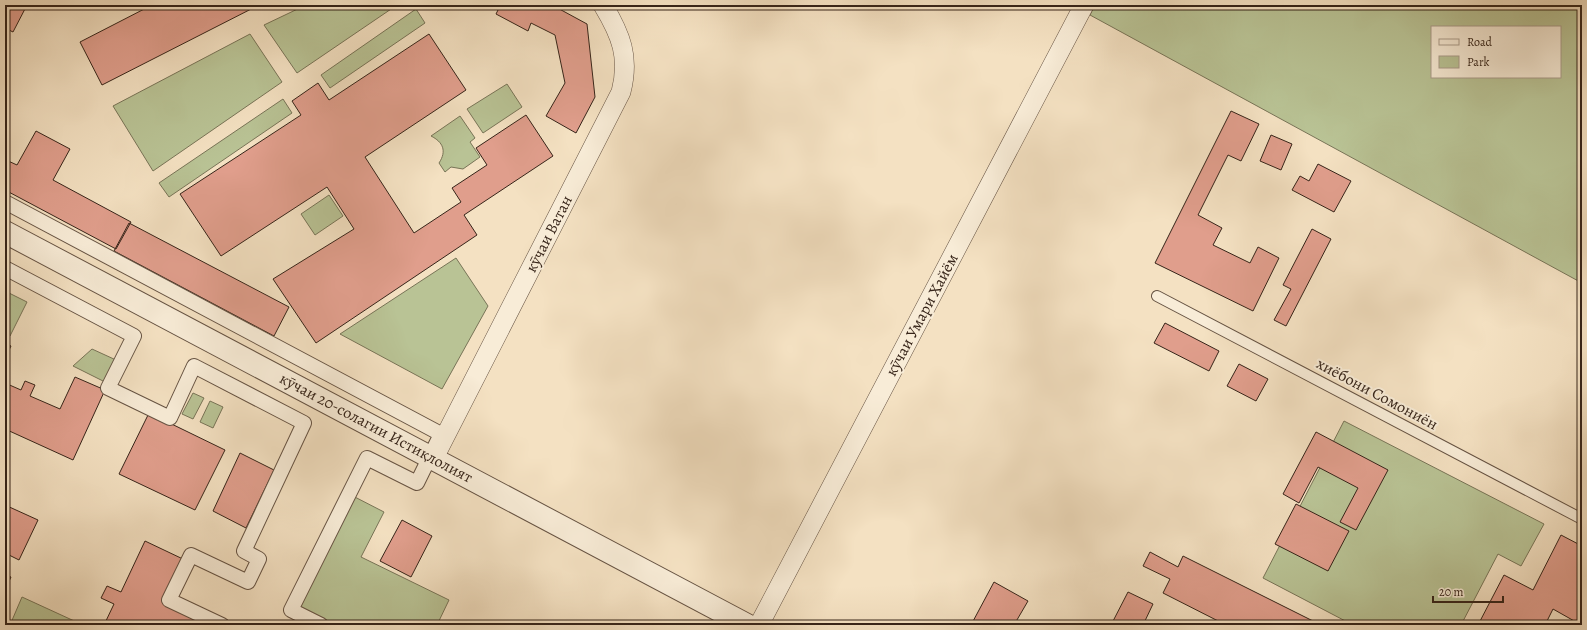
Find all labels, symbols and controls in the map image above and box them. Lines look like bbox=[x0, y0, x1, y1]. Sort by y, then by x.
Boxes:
legend bbox=[1431, 26, 1561, 78]
text: Road bbox=[1467, 34, 1493, 50]
text: Park bbox=[1467, 54, 1490, 70]
street label: кӯчаи Ватан bbox=[520, 192, 578, 276]
street label: кӯчаи Умари Хайём bbox=[880, 250, 964, 380]
street label: хиёбони Сомониён bbox=[1312, 353, 1442, 435]
street label: кӯчаи 20-солагии Истиқлолият bbox=[276, 368, 476, 488]
scale bar bbox=[1433, 578, 1503, 604]
text: 20 m bbox=[1439, 584, 1463, 600]

